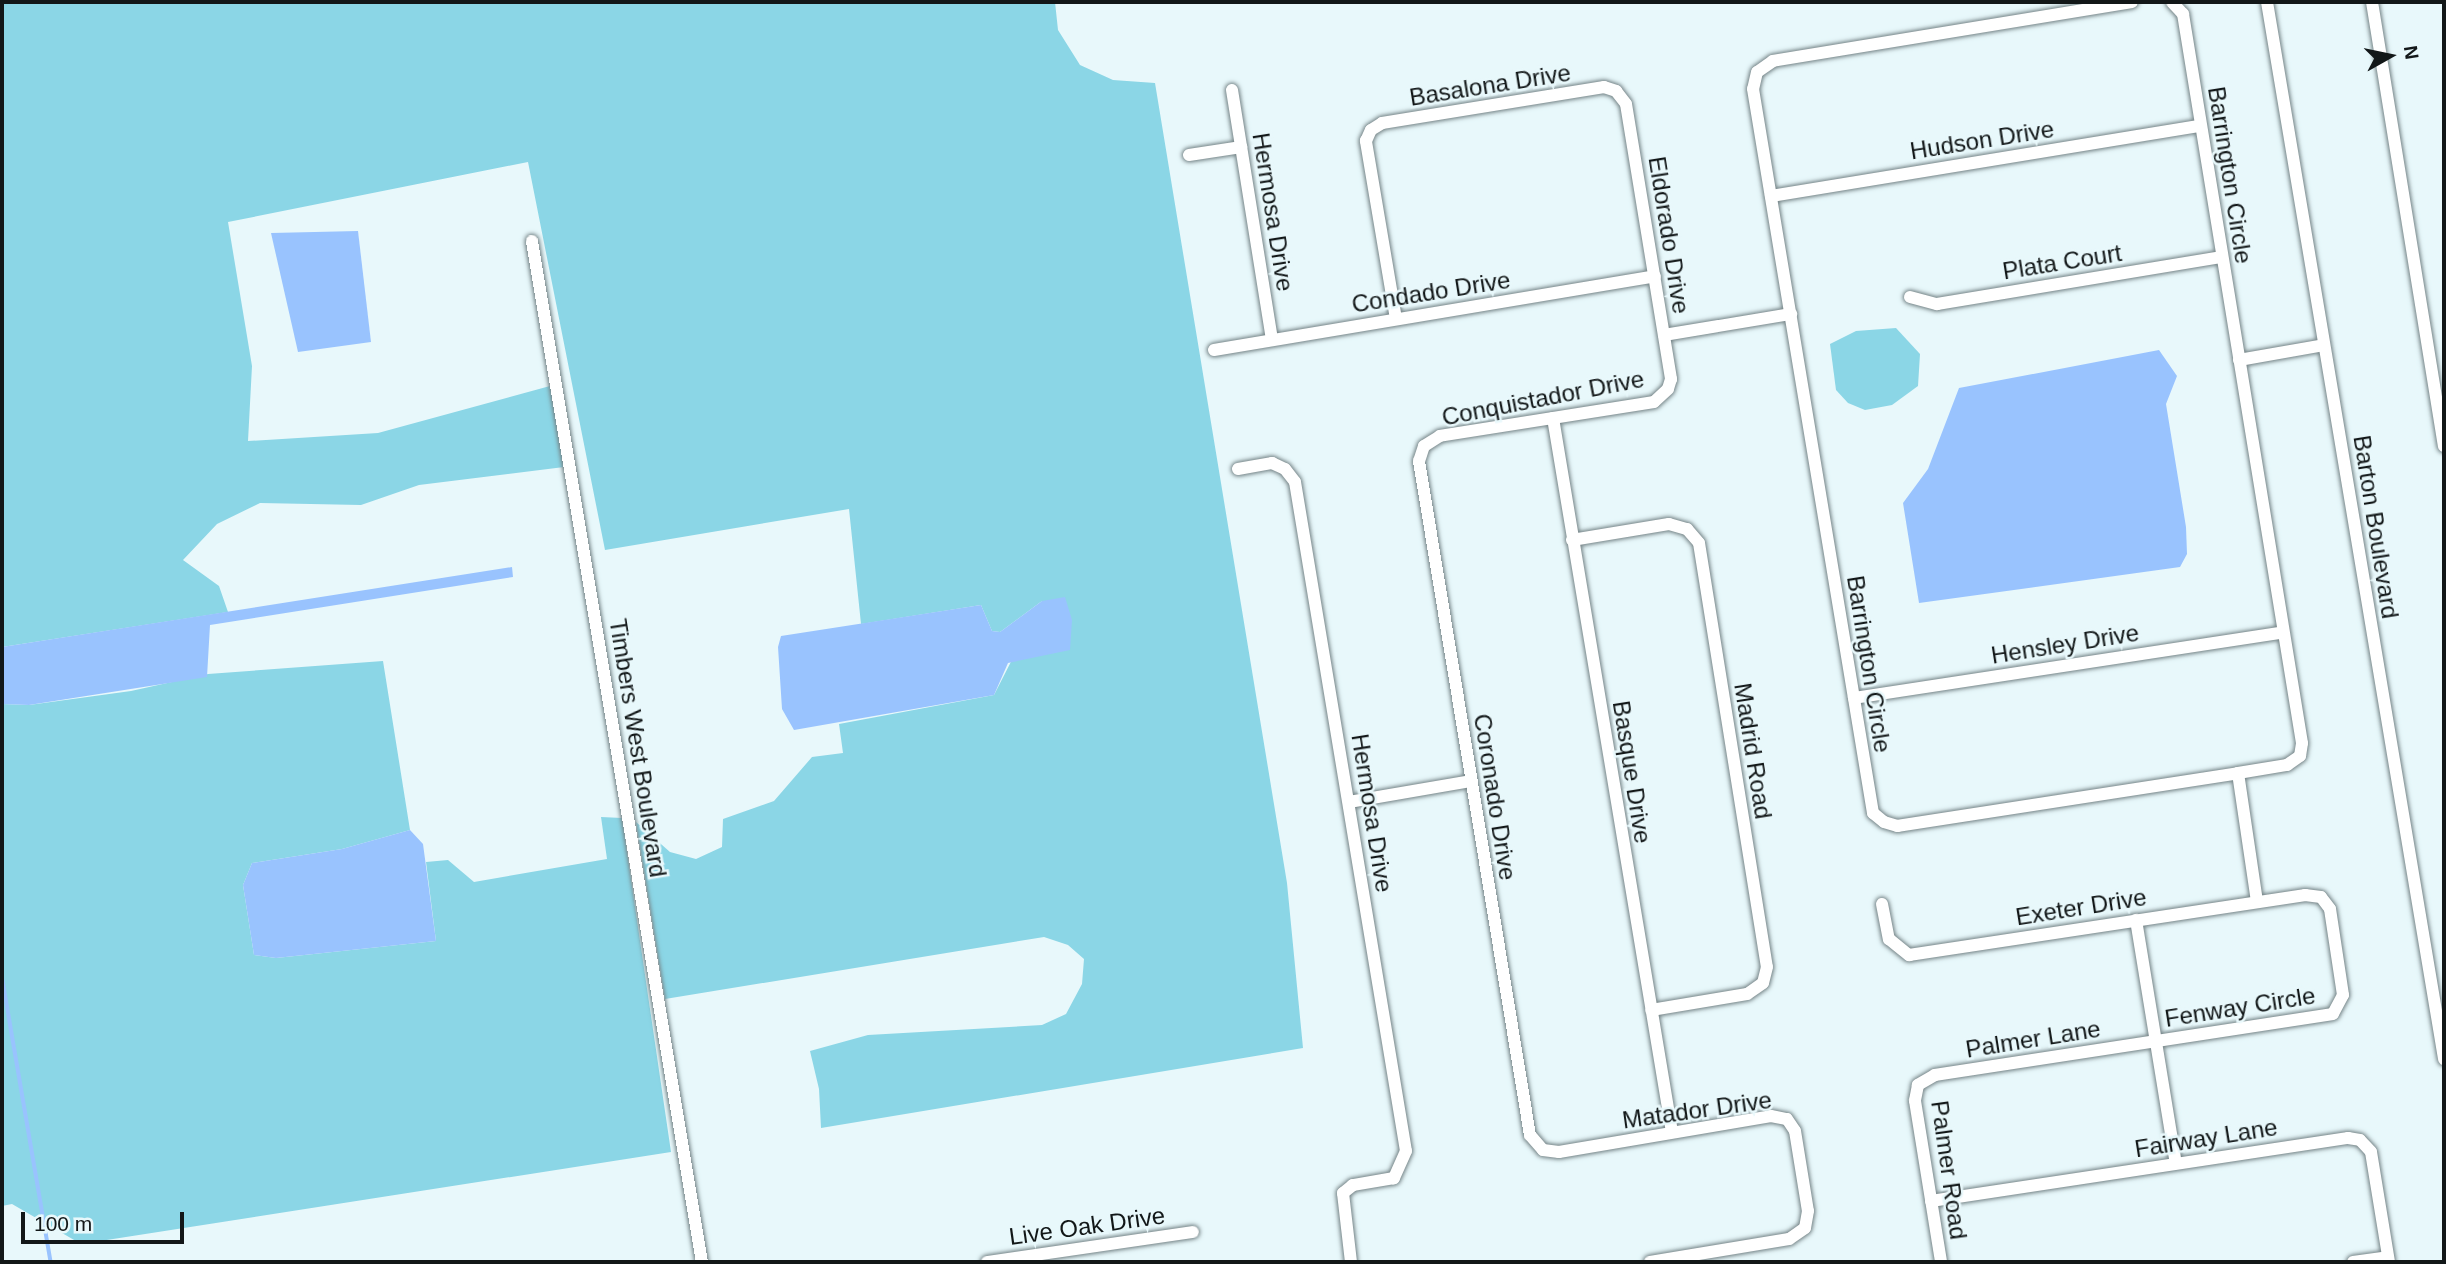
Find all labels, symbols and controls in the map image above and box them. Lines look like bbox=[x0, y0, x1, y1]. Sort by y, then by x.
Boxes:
north arrow bbox=[2355, 21, 2425, 91]
text: N bbox=[2400, 44, 2423, 61]
street label: Basalona Drive bbox=[1407, 58, 1573, 112]
street label: Barrington Circle bbox=[2202, 84, 2258, 266]
street label: Hudson Drive bbox=[1908, 114, 2056, 166]
street label: Hermosa Drive bbox=[1246, 131, 1300, 293]
street label: Eldorado Drive bbox=[1642, 154, 1696, 316]
street label: Plata Court bbox=[2000, 238, 2124, 286]
street label: Condado Drive bbox=[1350, 265, 1512, 319]
street label: Conquistador Drive bbox=[1439, 364, 1647, 432]
street label: Barton Boulevard bbox=[2347, 433, 2405, 621]
street label: Barrington Circle bbox=[1841, 573, 1897, 755]
street label: Timbers West Boulevard bbox=[603, 617, 673, 879]
street label: Hensley Drive bbox=[1989, 618, 2141, 670]
street label: Madrid Road bbox=[1728, 681, 1778, 821]
street label: Basque Drive bbox=[1607, 699, 1657, 845]
street label: Coronado Drive bbox=[1468, 712, 1522, 882]
street label: Hermosa Drive bbox=[1345, 732, 1399, 894]
street label: Exeter Drive bbox=[2014, 882, 2148, 932]
street label: Fenway Circle bbox=[2163, 981, 2317, 1033]
street label: Palmer Lane bbox=[1964, 1014, 2102, 1064]
street label: Matador Drive bbox=[1620, 1085, 1774, 1135]
street label: Palmer Road bbox=[1925, 1099, 1973, 1241]
street label: Fairway Lane bbox=[2133, 1113, 2279, 1163]
scale bar bbox=[24, 1198, 187, 1242]
street label: Live Oak Drive bbox=[1007, 1201, 1167, 1251]
text: 100 m bbox=[34, 1212, 92, 1235]

